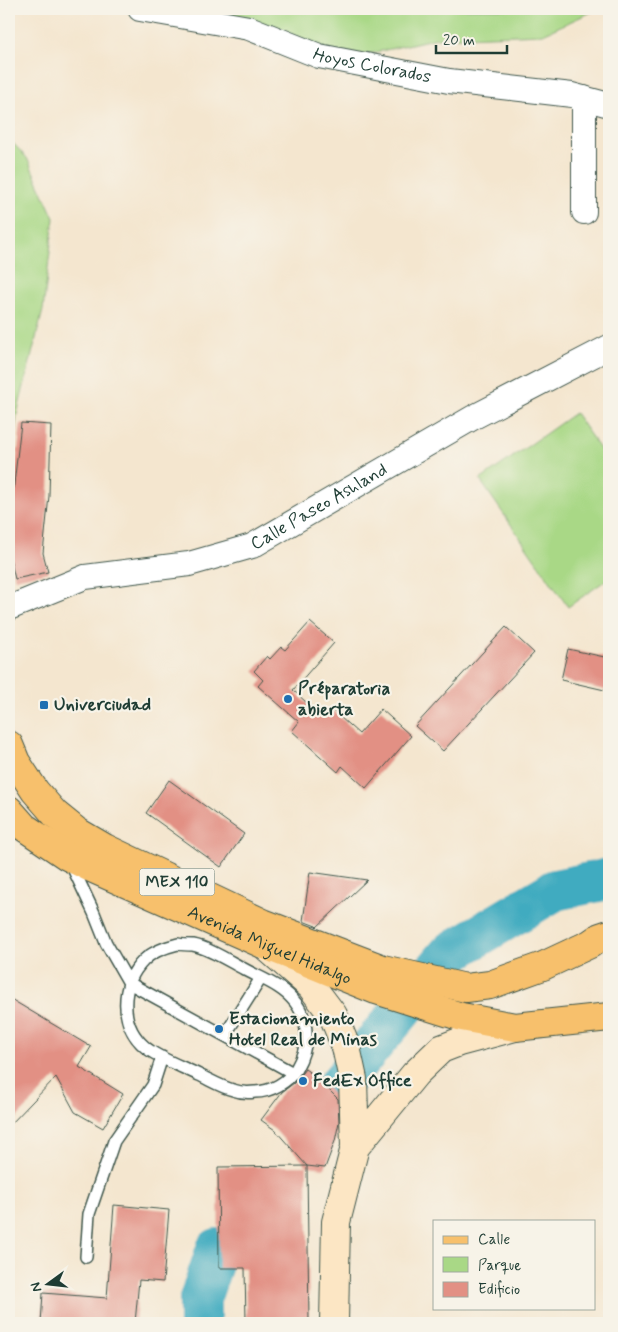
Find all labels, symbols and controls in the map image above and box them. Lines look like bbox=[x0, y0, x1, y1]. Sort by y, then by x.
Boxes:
scale bar bbox=[436, 22, 507, 54]
text: 20 m bbox=[443, 31, 475, 51]
street label: Hoyos Colorados bbox=[309, 43, 433, 89]
street label: Calle Paseo Ashland bbox=[246, 458, 392, 556]
place label: Préparatoria abierta bbox=[298, 677, 390, 722]
place label: Univerciudad bbox=[54, 693, 151, 717]
marker: Préparatoria abierta bbox=[282, 693, 294, 705]
marker: Univerciudad bbox=[38, 699, 50, 711]
road number: MEX 110 bbox=[140, 869, 214, 896]
street label: Avenida Miguel Hidalgo bbox=[184, 900, 355, 991]
place label: Estacionamiento Hotel Real de Minas bbox=[229, 1007, 377, 1052]
marker: Estacionamiento Hotel Real de Minas bbox=[213, 1023, 225, 1035]
place label: FedEx Office bbox=[313, 1069, 412, 1093]
marker: FedEx Office bbox=[297, 1075, 309, 1087]
legend bbox=[433, 1220, 596, 1310]
text: Calle bbox=[478, 1230, 510, 1250]
text: Parque bbox=[478, 1256, 521, 1276]
north arrow bbox=[22, 1260, 72, 1310]
text: N bbox=[27, 1280, 46, 1294]
text: Edificio bbox=[478, 1280, 520, 1300]

